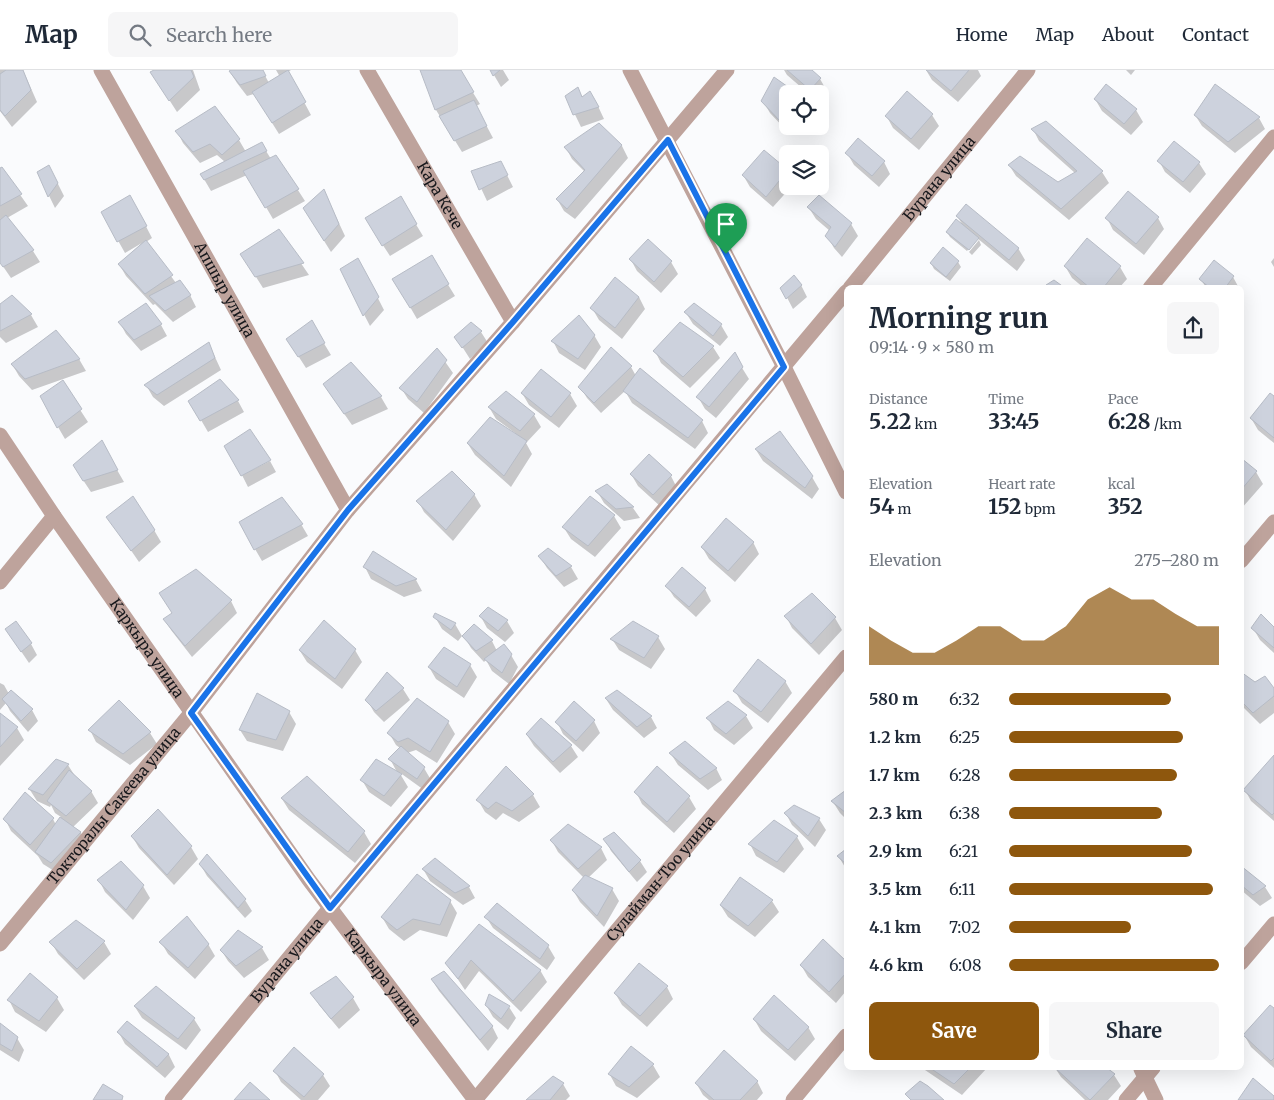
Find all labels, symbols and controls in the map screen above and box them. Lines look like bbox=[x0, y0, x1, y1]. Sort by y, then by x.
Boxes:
search box bbox=[108, 12, 458, 57]
text: Map bbox=[25, 19, 78, 50]
icon: search bbox=[126, 21, 154, 49]
text: Search here bbox=[166, 23, 272, 47]
text: Home bbox=[956, 23, 1008, 46]
text: Map bbox=[1036, 23, 1074, 46]
text: About bbox=[1102, 23, 1154, 46]
text: Contact bbox=[1182, 23, 1249, 46]
map controls bbox=[779, 85, 829, 195]
button: locate bbox=[779, 85, 829, 135]
street label: Бурана улица bbox=[898, 132, 979, 225]
button: layers bbox=[779, 145, 829, 195]
street label: Кара Кече bbox=[413, 158, 467, 233]
pin bbox=[705, 203, 747, 254]
icon: arrive bbox=[712, 210, 740, 238]
street label: Апшыр улица bbox=[190, 237, 259, 341]
text: Morning run bbox=[869, 300, 1048, 336]
button: share bbox=[1167, 302, 1219, 354]
text: 09:14 · 9 × 580 m bbox=[869, 337, 994, 357]
text: Distance bbox=[869, 390, 928, 408]
text: Time bbox=[988, 390, 1024, 408]
text: Pace bbox=[1108, 390, 1138, 408]
text: 5.22 bbox=[869, 408, 911, 435]
text: 33:45 bbox=[988, 408, 1039, 435]
text: 6:28 bbox=[1108, 408, 1151, 435]
text: km bbox=[911, 415, 937, 433]
text: /km bbox=[1151, 415, 1182, 433]
text: Elevation bbox=[869, 475, 933, 493]
text: Heart rate bbox=[988, 475, 1055, 493]
text: kcal bbox=[1108, 475, 1135, 493]
text: 54 bbox=[869, 493, 894, 520]
text: 152 bbox=[988, 493, 1021, 520]
text: 352 bbox=[1108, 493, 1143, 520]
text: m bbox=[894, 500, 912, 518]
text: bpm bbox=[1021, 500, 1056, 518]
text: Elevation bbox=[869, 550, 942, 570]
text: 275–280 m bbox=[1134, 550, 1219, 570]
street label: Каркыра улица bbox=[106, 595, 188, 701]
text: 580 m bbox=[869, 689, 918, 709]
text: 6:32 bbox=[949, 689, 980, 709]
street label: Токторалы Сакеева улица bbox=[43, 723, 184, 888]
text: 1.2 km bbox=[869, 727, 921, 747]
text: 6:25 bbox=[949, 727, 980, 747]
text: 1.7 km bbox=[869, 765, 920, 785]
text: 6:28 bbox=[949, 765, 981, 785]
text: 2.3 km bbox=[869, 803, 922, 823]
text: 6:38 bbox=[949, 803, 980, 823]
street label: Сулайман-Тоо улица bbox=[602, 811, 718, 945]
text: 2.9 km bbox=[869, 841, 922, 861]
text: 6:21 bbox=[949, 841, 978, 861]
text: 3.5 km bbox=[869, 879, 922, 899]
text: 6:11 bbox=[949, 879, 975, 899]
street label: Бурана улица bbox=[246, 914, 327, 1006]
text: 4.1 km bbox=[869, 917, 921, 937]
text: 7:02 bbox=[949, 917, 980, 937]
street label: Каркыра улица bbox=[340, 925, 426, 1030]
text: 4.6 km bbox=[869, 955, 923, 975]
text: 6:08 bbox=[949, 955, 982, 975]
button: Save bbox=[869, 1002, 1039, 1060]
button: Share bbox=[1049, 1002, 1219, 1060]

